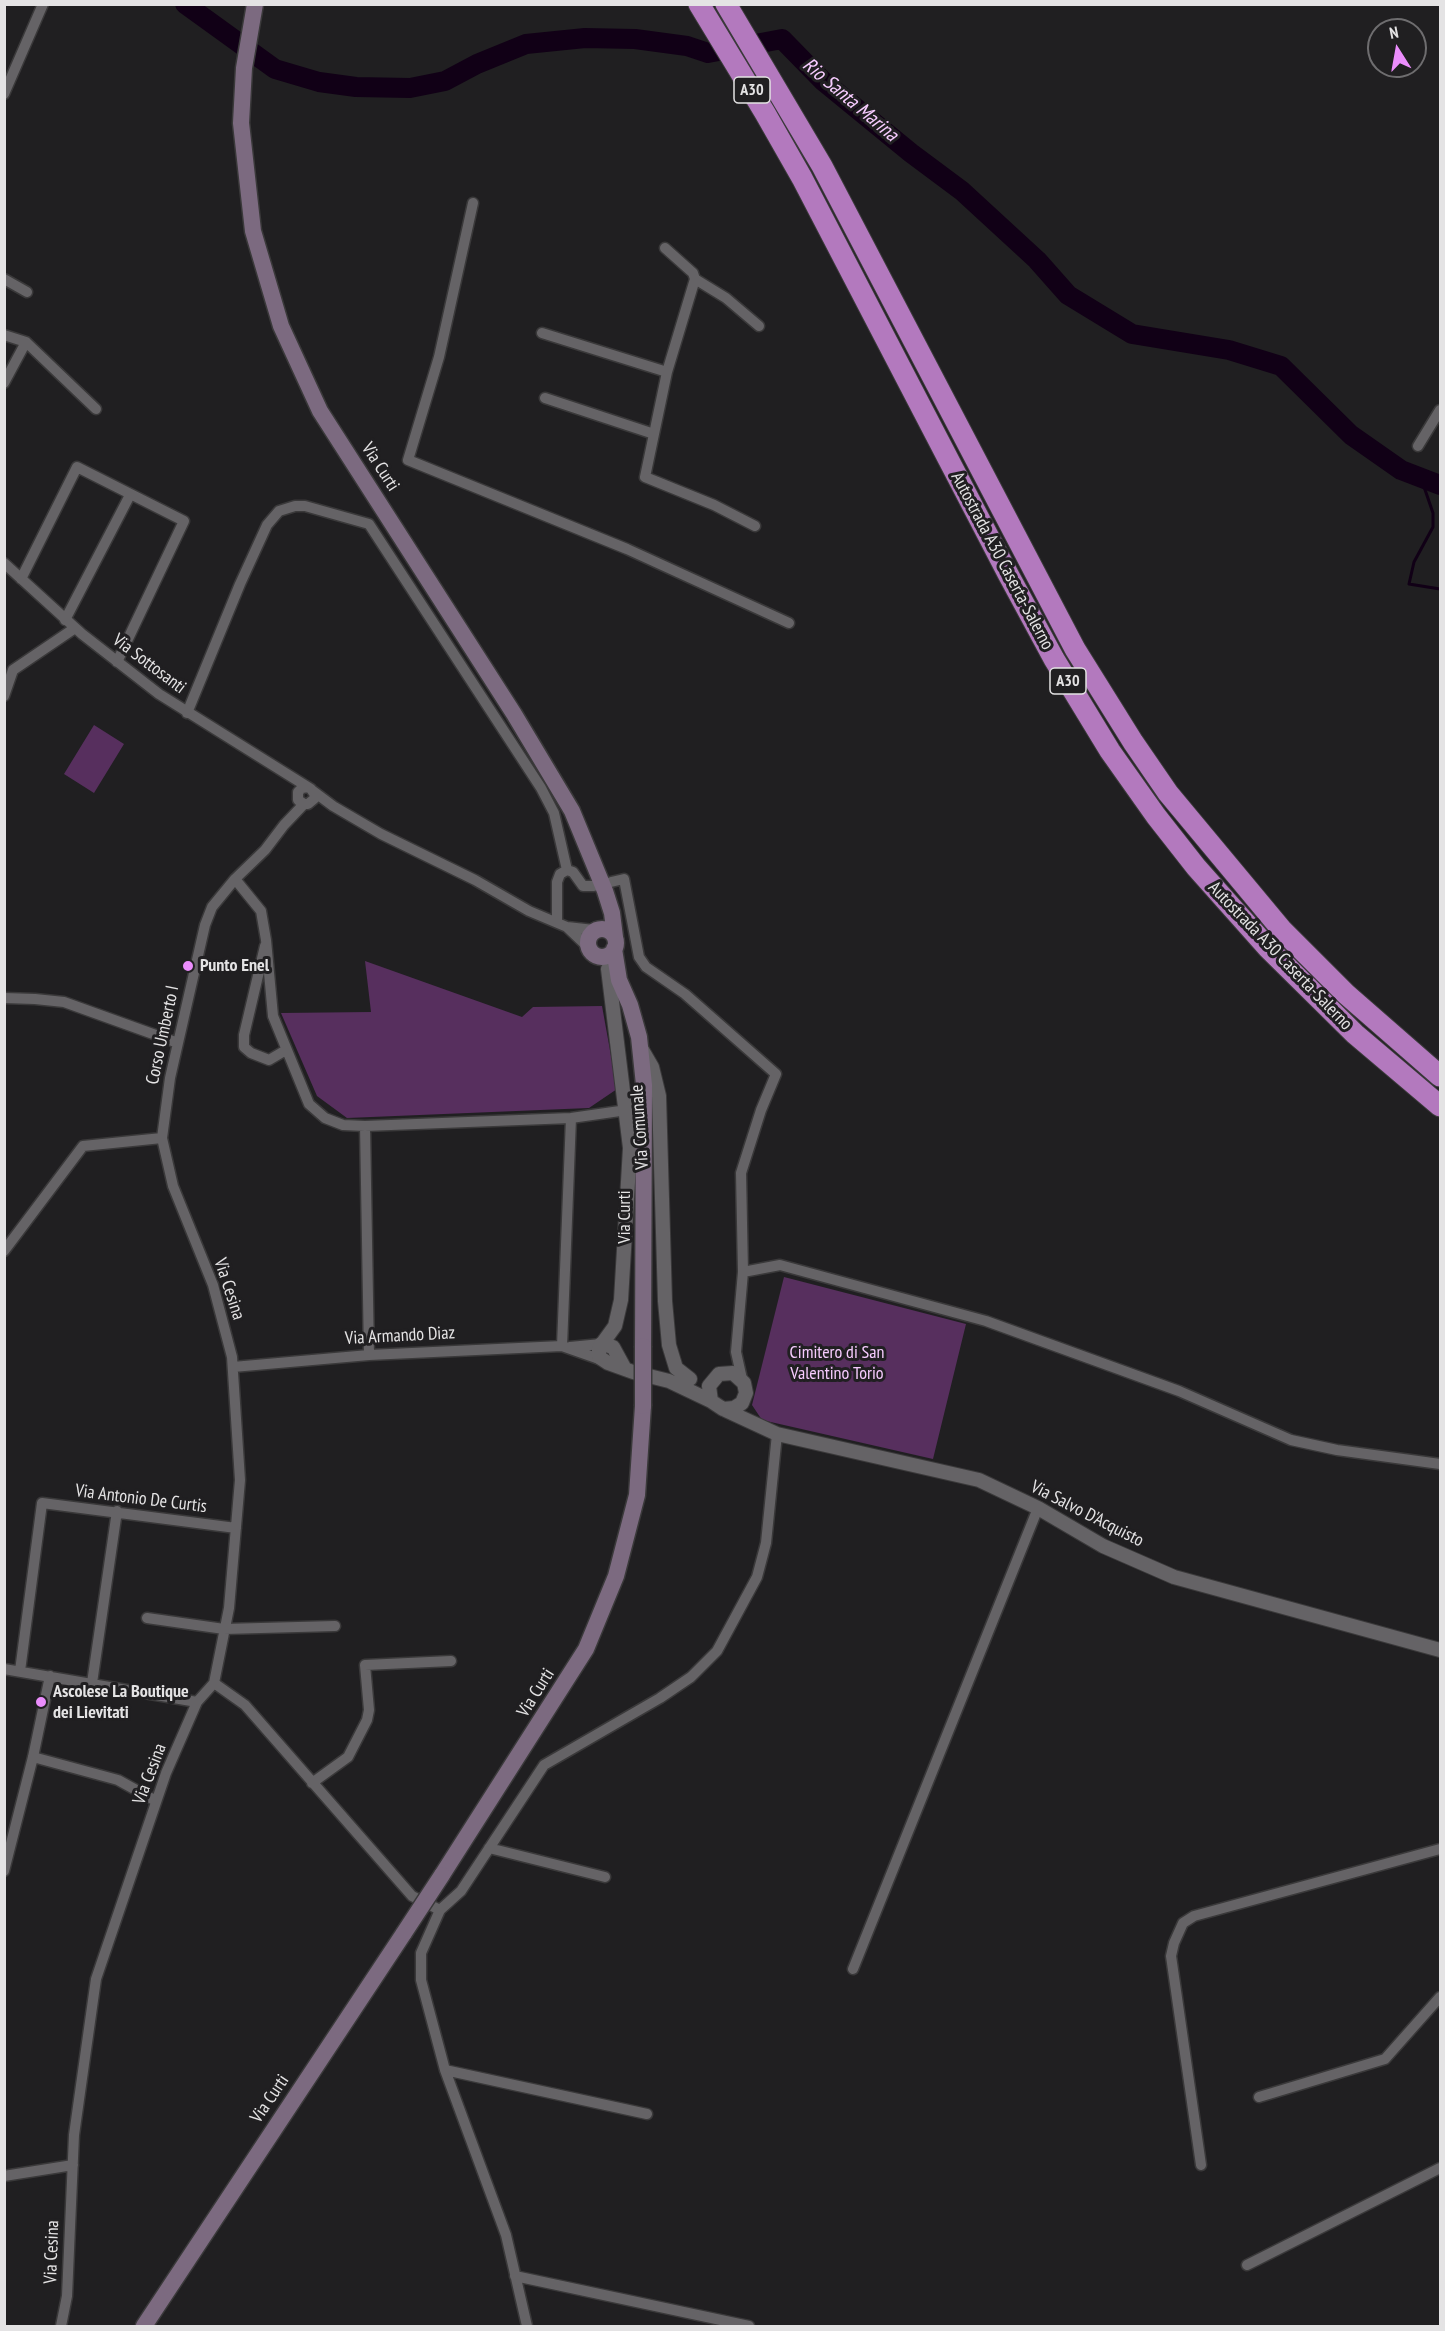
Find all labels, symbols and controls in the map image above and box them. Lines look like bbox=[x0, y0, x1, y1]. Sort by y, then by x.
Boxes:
north arrow bbox=[1367, 18, 1427, 78]
text: N bbox=[1388, 22, 1400, 43]
water label: Rio Santa Marina bbox=[797, 53, 903, 147]
road number: A30 bbox=[734, 77, 770, 103]
street label: Via Curti bbox=[356, 439, 404, 495]
street label: Autostrada A30 Caserta-Salerno bbox=[946, 469, 1058, 653]
street label: Via Sottosanti bbox=[108, 629, 190, 699]
road number: A30 bbox=[1050, 668, 1086, 694]
street label: Autostrada A30 Caserta-Salerno bbox=[1203, 877, 1357, 1035]
place label: Punto Enel bbox=[200, 955, 269, 977]
marker: Punto Enel bbox=[181, 959, 195, 973]
street label: Corso Umberto I bbox=[142, 984, 184, 1086]
street label: Via Comunale bbox=[626, 1084, 654, 1170]
street label: Via Curti bbox=[614, 1190, 636, 1244]
street label: Via Cesina bbox=[209, 1255, 249, 1323]
street label: Via Armando Diaz bbox=[345, 1322, 455, 1350]
park label: Cimitero di San Valentino Torio bbox=[790, 1342, 884, 1384]
street label: Via Salvo D'Acquisto bbox=[1027, 1476, 1147, 1552]
street label: Via Antonio De Curtis bbox=[74, 1480, 208, 1518]
street label: Via Curti bbox=[513, 1665, 559, 1721]
place label: Ascolese La Boutique dei Lievitati bbox=[53, 1681, 189, 1724]
marker: Ascolese La Boutique dei Lievitati bbox=[34, 1695, 48, 1709]
street label: Via Cesina bbox=[129, 1740, 171, 1808]
street label: Via Curti bbox=[246, 2071, 294, 2127]
street label: Via Cesina bbox=[40, 2220, 64, 2284]

